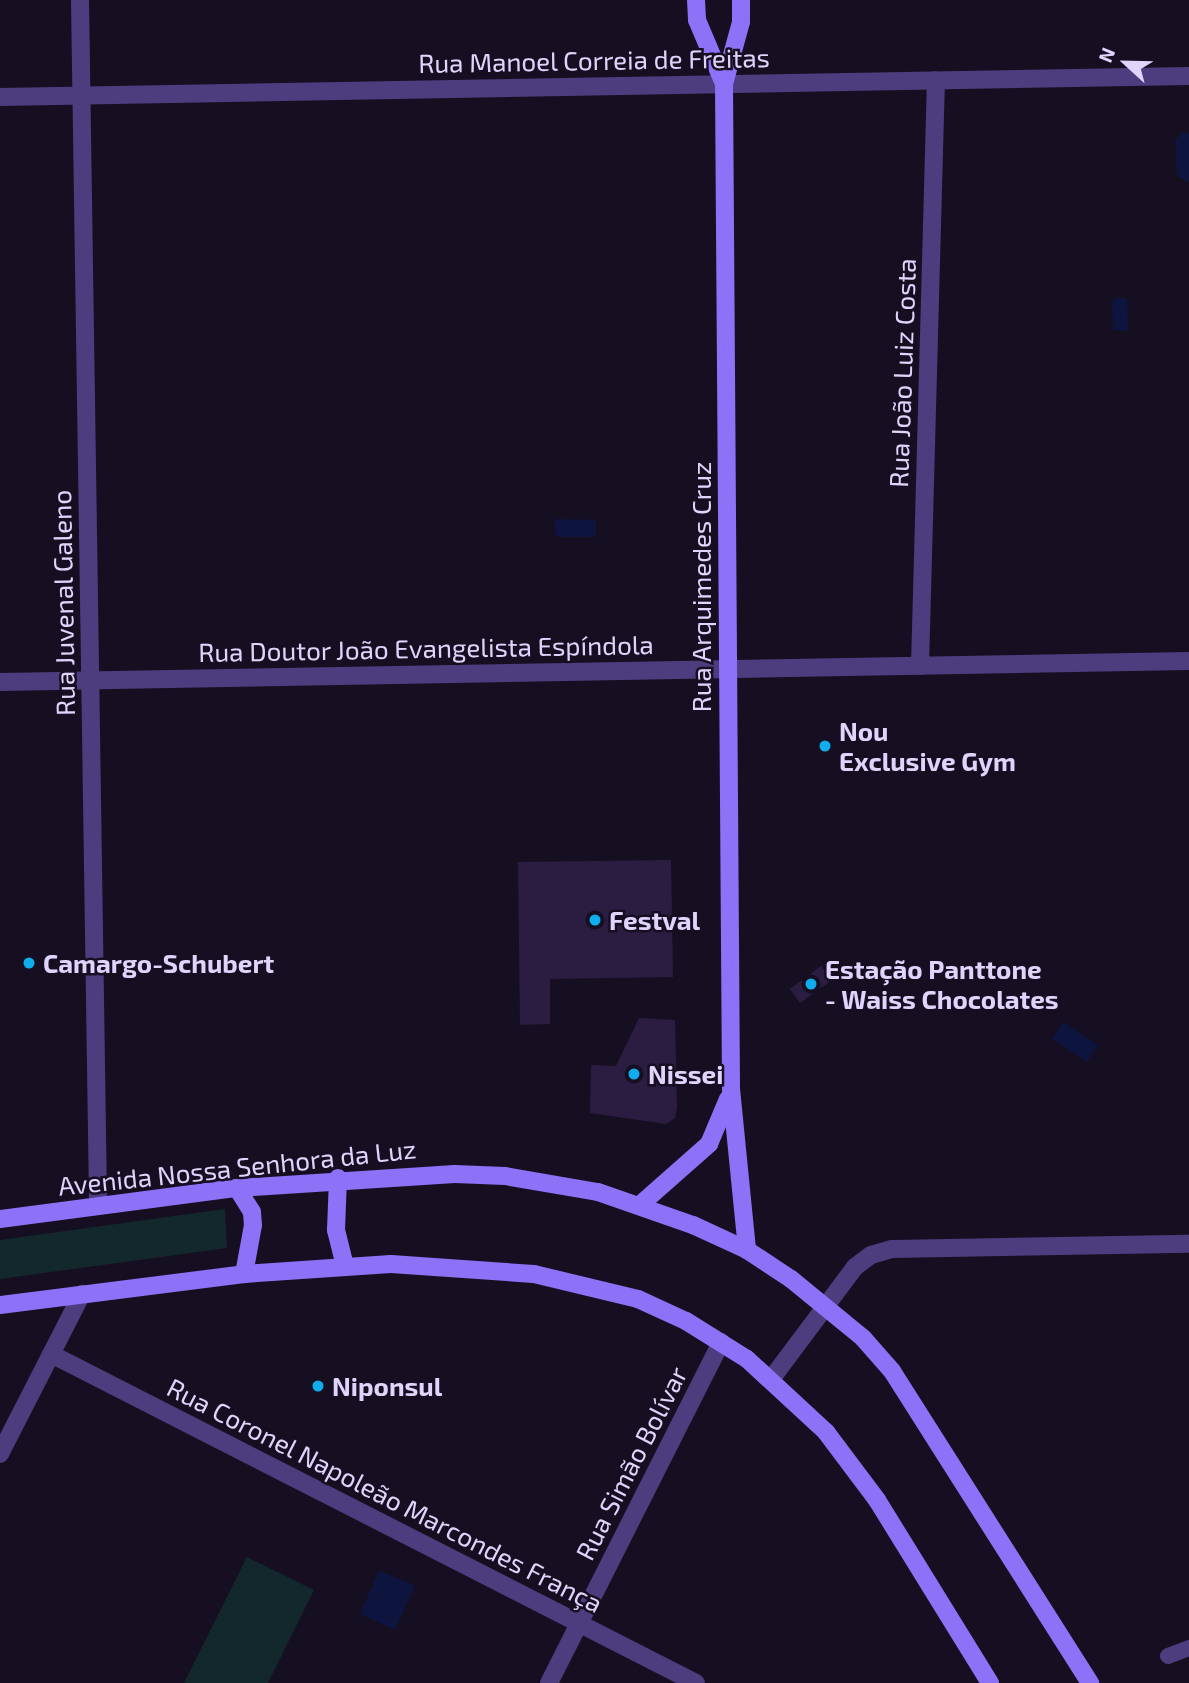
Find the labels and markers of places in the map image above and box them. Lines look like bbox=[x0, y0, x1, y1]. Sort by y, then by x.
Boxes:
place label: Nou Exclusive Gym bbox=[839, 715, 1016, 776]
marker: Nou Exclusive Gym bbox=[817, 738, 833, 754]
place label: Festval bbox=[609, 904, 700, 936]
marker: Festval bbox=[587, 912, 603, 928]
place label: Camargo-Schubert bbox=[43, 947, 274, 979]
place label: Estação Panttone - Waiss Chocolates bbox=[825, 953, 1059, 1014]
marker: Camargo-Schubert bbox=[21, 955, 37, 971]
marker: Estação Panttone - Waiss Chocolates bbox=[803, 976, 819, 992]
place label: Nissei bbox=[648, 1058, 723, 1090]
marker: Nissei bbox=[626, 1066, 642, 1082]
place label: Niponsul bbox=[332, 1370, 442, 1402]
marker: Niponsul bbox=[310, 1378, 326, 1394]

